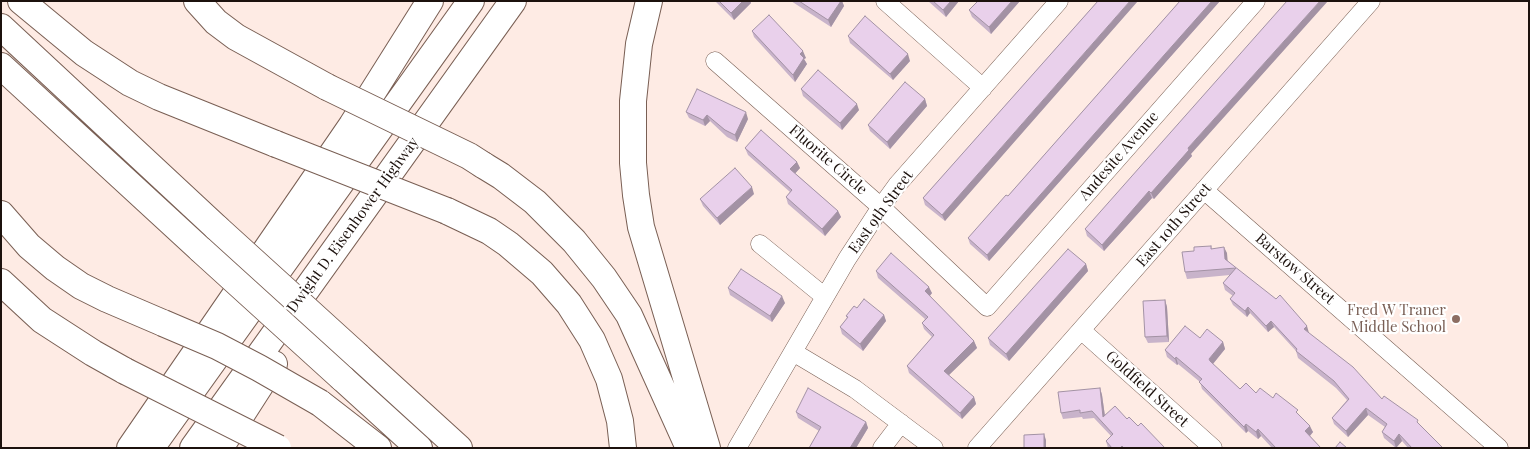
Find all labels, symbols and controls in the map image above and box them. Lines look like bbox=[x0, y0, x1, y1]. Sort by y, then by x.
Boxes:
street label: Andesite Avenue bbox=[1075, 108, 1163, 204]
street label: Fluorite Circle bbox=[785, 121, 871, 199]
street label: Dwight D. Eisenhower Highway bbox=[283, 134, 423, 316]
street label: East 9th Street bbox=[845, 167, 917, 257]
street label: East 10th Street bbox=[1133, 179, 1215, 271]
street label: Barstow Street bbox=[1252, 230, 1338, 308]
place label: Fred W Traner Middle School bbox=[1347, 301, 1446, 336]
marker: Fred W Traner Middle School bbox=[1450, 313, 1462, 325]
street label: Goldfield Street bbox=[1102, 347, 1192, 431]

